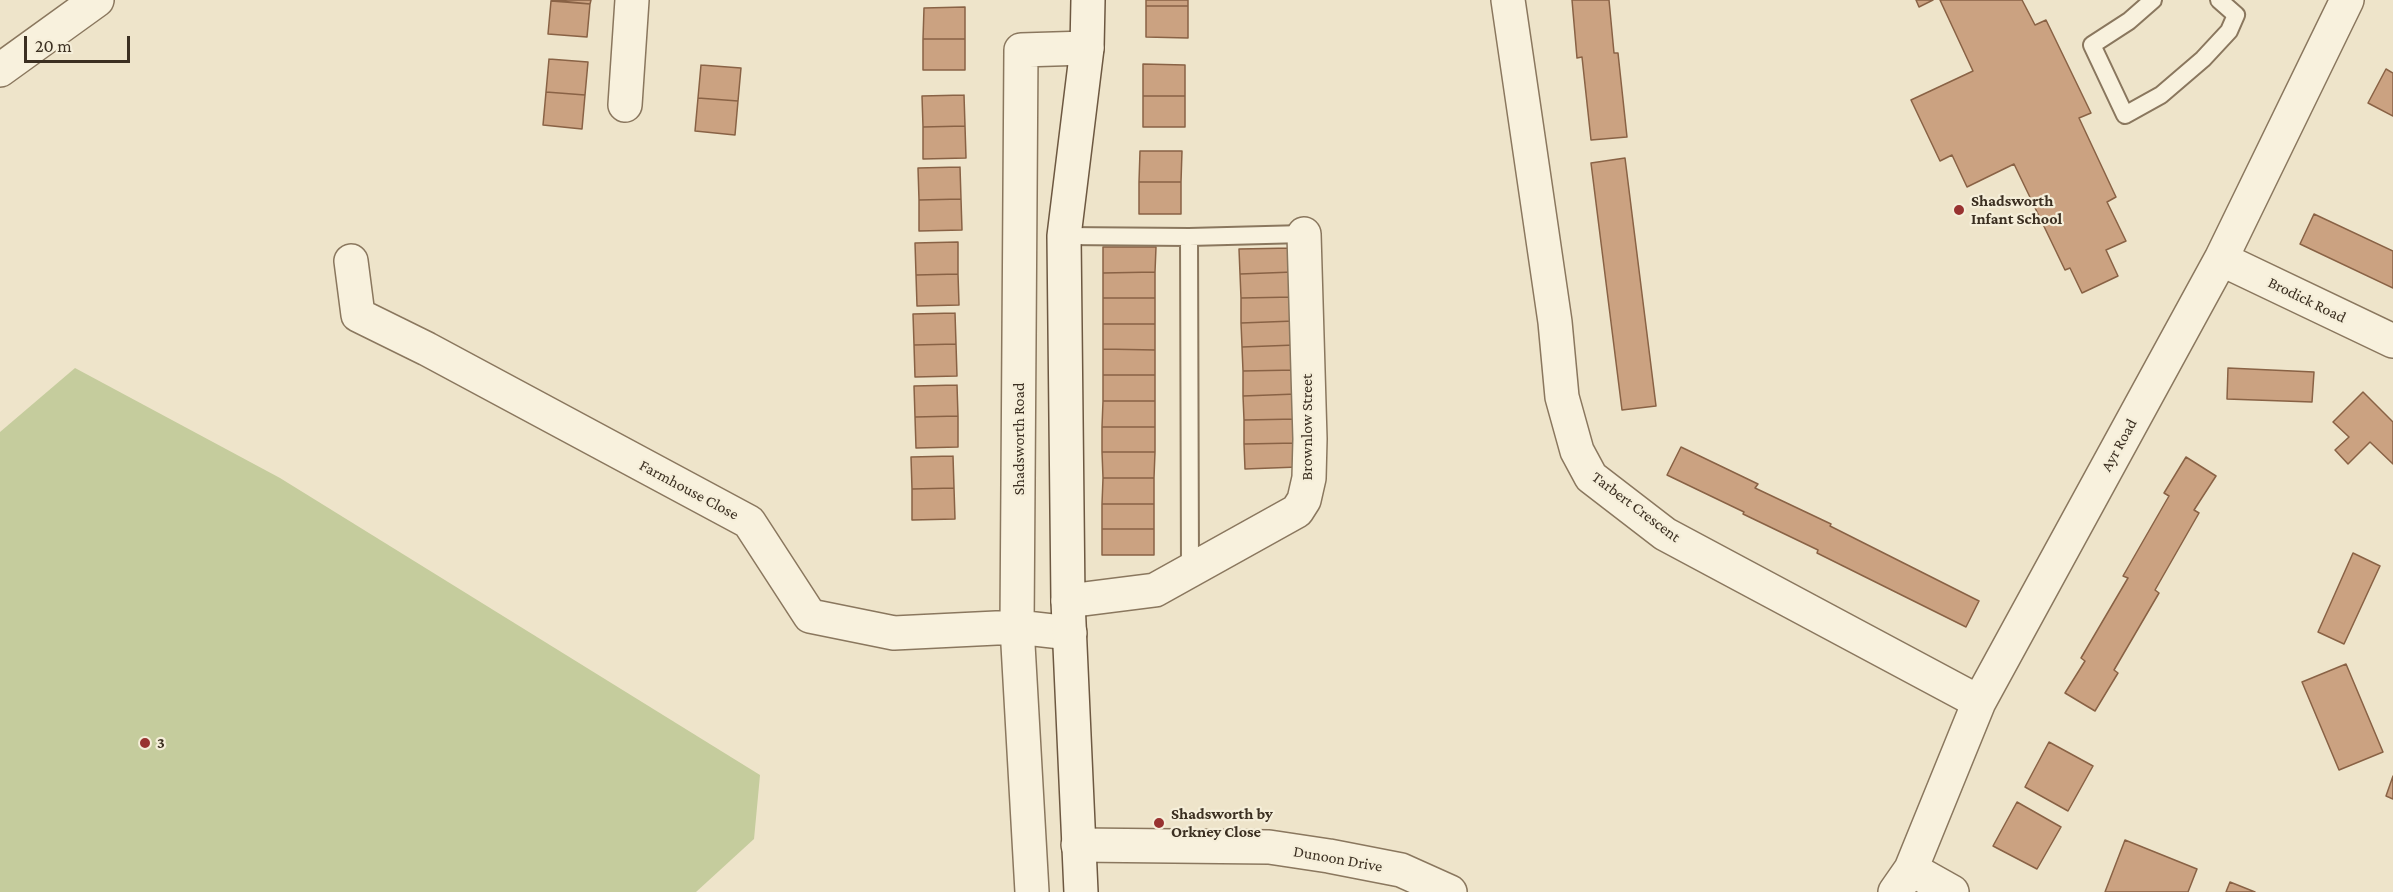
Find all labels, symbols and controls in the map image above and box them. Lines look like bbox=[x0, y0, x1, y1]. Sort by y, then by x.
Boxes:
scale bar bbox=[27, 24, 134, 62]
text: 20 m bbox=[35, 36, 72, 56]
place label: Shadsworth Infant School bbox=[1971, 191, 2062, 229]
marker: Shadsworth Infant School bbox=[1952, 203, 1966, 217]
street label: Brodick Road bbox=[2265, 273, 2349, 327]
street label: Brownlow Street bbox=[1297, 374, 1317, 480]
street label: Shadsworth Road bbox=[1009, 383, 1029, 495]
street label: Ayr Road bbox=[2097, 415, 2141, 475]
street label: Farmhouse Close bbox=[636, 456, 742, 524]
street label: Tarbert Crescent bbox=[1588, 467, 1684, 547]
place label: 3 bbox=[157, 733, 165, 753]
marker: 3 bbox=[138, 736, 152, 750]
place label: Shadsworth by Orkney Close bbox=[1171, 804, 1273, 842]
marker: Shadsworth by Orkney Close bbox=[1152, 816, 1166, 830]
street label: Dunoon Drive bbox=[1292, 842, 1384, 876]

